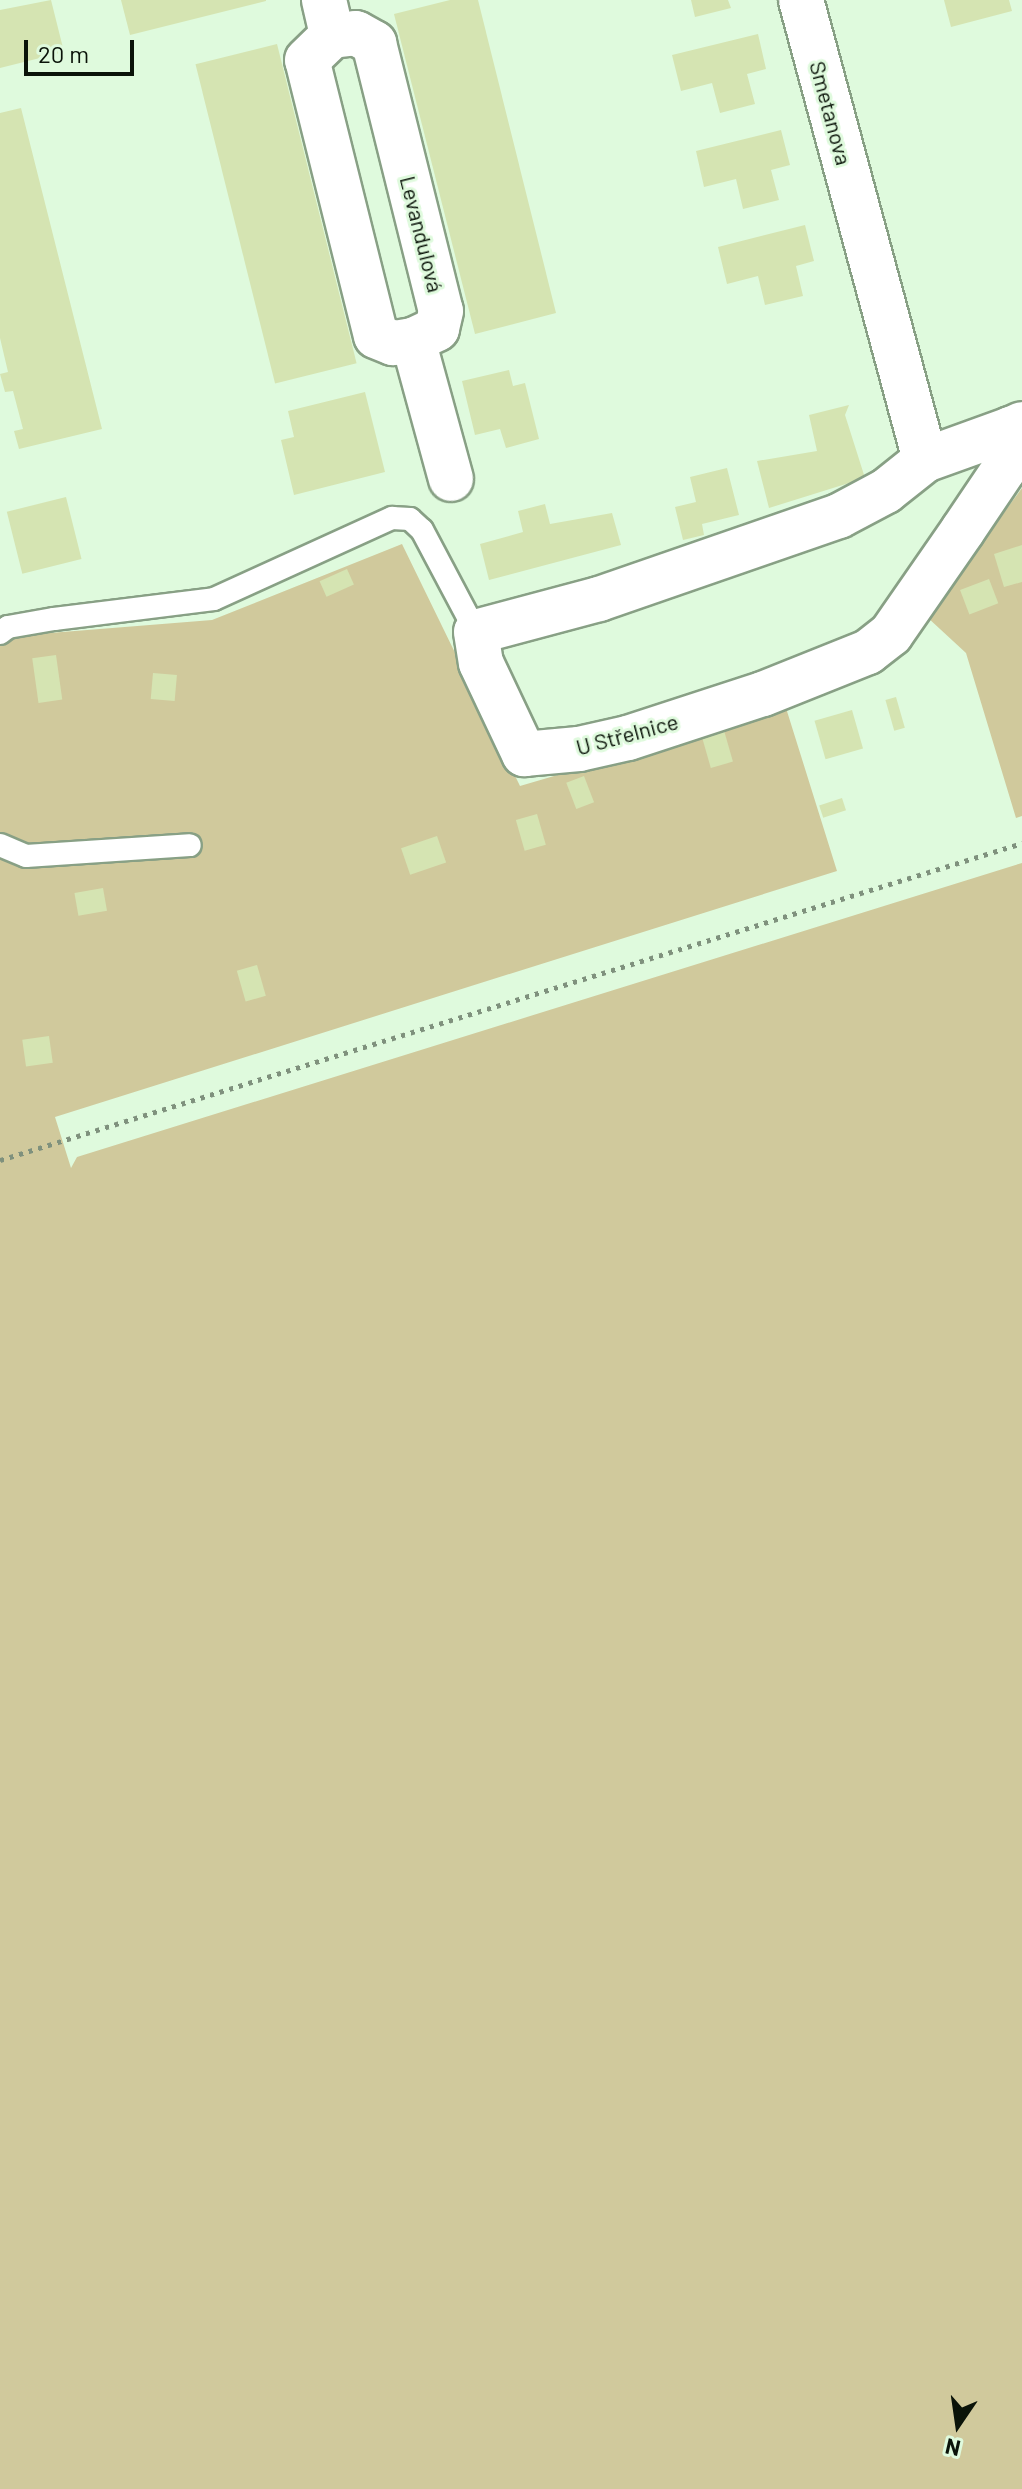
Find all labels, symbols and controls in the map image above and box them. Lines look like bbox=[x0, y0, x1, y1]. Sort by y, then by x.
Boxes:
scale bar bbox=[28, 24, 138, 74]
text: 20 m bbox=[38, 39, 89, 68]
street label: Smetanova bbox=[804, 58, 858, 168]
street label: Levandulová bbox=[395, 173, 449, 295]
street label: U Střelnice bbox=[573, 708, 681, 760]
north arrow bbox=[918, 2385, 998, 2465]
text: N bbox=[943, 2434, 963, 2463]

